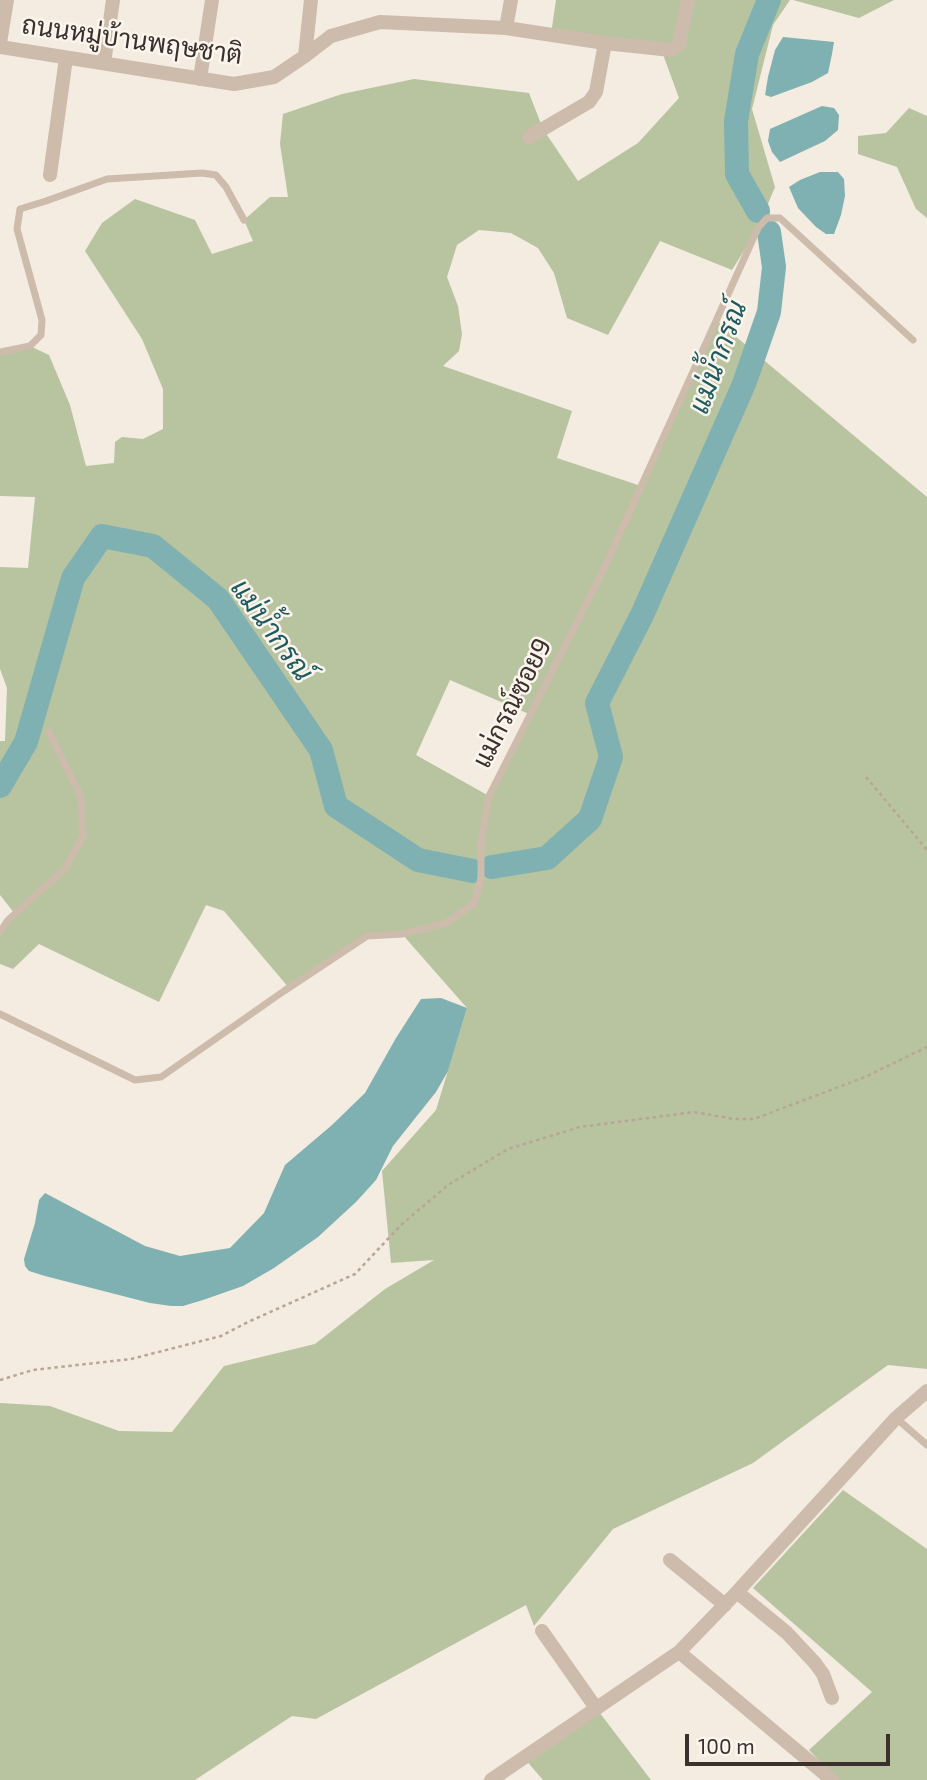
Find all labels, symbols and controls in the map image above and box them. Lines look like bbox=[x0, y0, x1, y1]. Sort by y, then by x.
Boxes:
street label: ถนนหมู่บ้านพฤษชาติ bbox=[20, 9, 244, 71]
water label: แม่น้ำกรณ์ bbox=[682, 296, 754, 418]
water label: แม่น้ำกรณ์ bbox=[224, 572, 320, 688]
street label: แม่กรณ์ซอย9 bbox=[466, 633, 558, 773]
scale bar bbox=[689, 1720, 894, 1764]
text: 100 m bbox=[698, 1733, 755, 1758]

